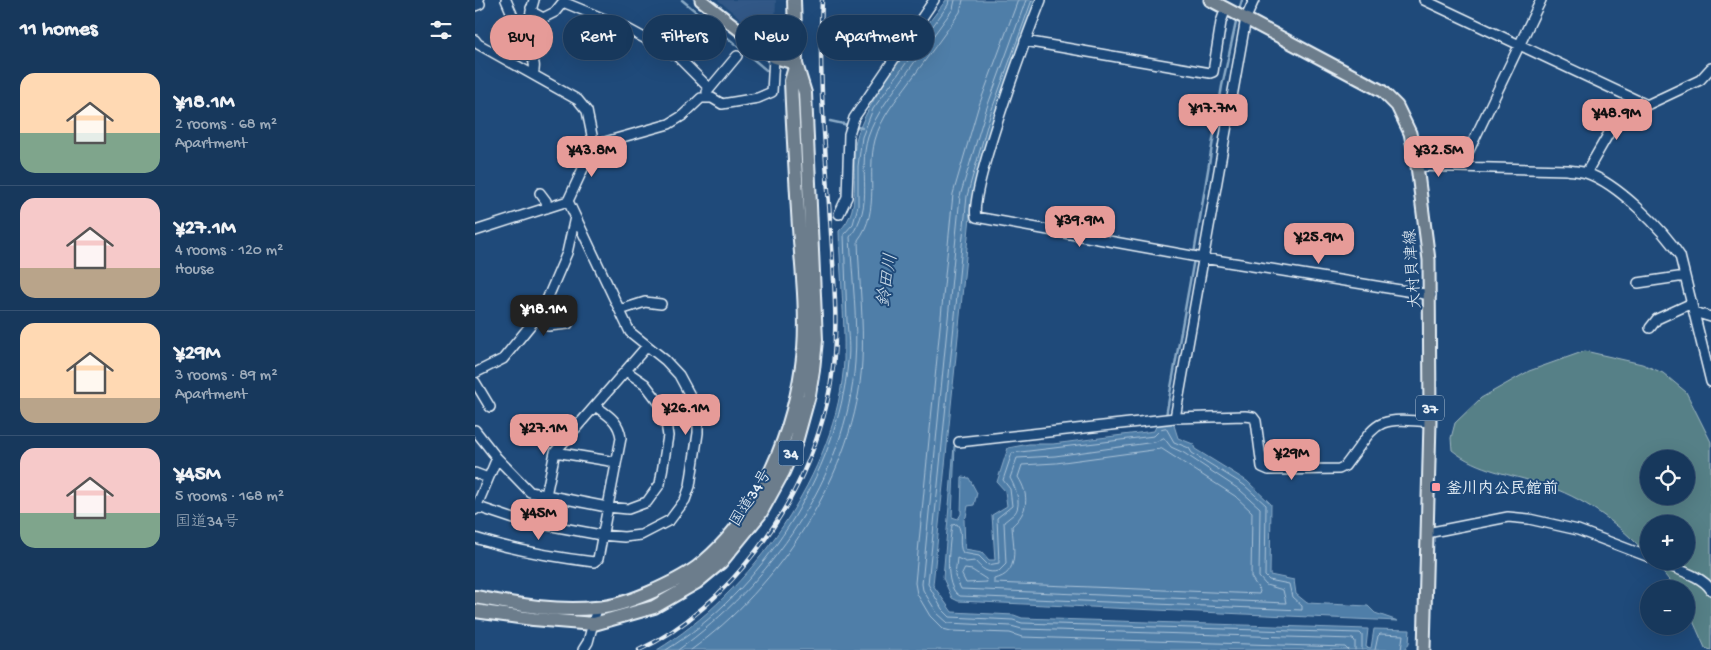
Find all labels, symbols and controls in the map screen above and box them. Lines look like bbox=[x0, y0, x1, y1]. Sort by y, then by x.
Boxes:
chip: Buy bbox=[490, 15, 553, 60]
chip: Rent bbox=[563, 15, 633, 60]
chip: Filters bbox=[643, 15, 726, 60]
chip: New bbox=[736, 15, 807, 60]
chip: Apartment bbox=[817, 15, 934, 60]
icon: filters bbox=[427, 16, 455, 44]
text: 11 homes bbox=[20, 18, 98, 43]
text: ¥18.1M bbox=[175, 91, 234, 116]
icon: home bbox=[60, 93, 120, 153]
pin: ¥17.7M bbox=[1172, 94, 1254, 136]
pin: ¥48.9M bbox=[1576, 98, 1658, 141]
text: ¥17.7M bbox=[1190, 100, 1236, 119]
text: ¥48.9M bbox=[1593, 105, 1641, 124]
text: 2 rooms · 68 m² bbox=[175, 116, 277, 135]
text: Apartment bbox=[175, 135, 247, 154]
pin: ¥43.8M bbox=[551, 136, 633, 178]
pin: ¥32.5M bbox=[1398, 136, 1480, 178]
text: ¥43.8M bbox=[568, 142, 616, 161]
text: ¥32.5M bbox=[1415, 142, 1463, 161]
pin: ¥39.9M bbox=[1039, 206, 1121, 248]
text: ¥39.9M bbox=[1056, 212, 1104, 231]
text: ¥27.1M bbox=[175, 217, 236, 242]
icon: home bbox=[60, 218, 120, 278]
pin: ¥25.9M bbox=[1278, 222, 1360, 265]
street label: 大村貝津線 bbox=[1400, 228, 1427, 309]
text: ¥25.9M bbox=[1295, 229, 1343, 248]
text: 4 rooms · 120 m² bbox=[175, 242, 283, 261]
water label: 鈴田川 bbox=[873, 252, 903, 309]
text: House bbox=[175, 261, 214, 280]
pin: ¥18.1M bbox=[503, 294, 585, 337]
text: ¥18.1M bbox=[521, 301, 567, 320]
text: ¥29M bbox=[175, 342, 220, 367]
icon: home bbox=[60, 343, 120, 403]
text: 3 rooms · 89 m² bbox=[175, 367, 277, 386]
text: Apartment bbox=[175, 386, 247, 405]
pin: ¥26.1M bbox=[645, 394, 727, 436]
road number: 37 bbox=[1416, 396, 1444, 420]
text: ¥26.1M bbox=[663, 400, 709, 419]
pin: ¥27.1M bbox=[503, 414, 585, 456]
text: ¥27.1M bbox=[521, 420, 567, 439]
pin: ¥29M bbox=[1262, 438, 1322, 481]
road number: 34 bbox=[779, 440, 803, 466]
text: ¥29M bbox=[1275, 445, 1309, 464]
map controls bbox=[1640, 450, 1695, 635]
button: locate bbox=[1640, 450, 1695, 505]
text: ¥45M bbox=[175, 463, 220, 488]
street label: 国道34号 bbox=[726, 466, 777, 531]
icon: home bbox=[60, 468, 120, 528]
place label: 釜川内公民館前 bbox=[1446, 479, 1558, 500]
marker: 釜川内公民館前 bbox=[1430, 481, 1442, 493]
text: 5 rooms · 168 m² bbox=[175, 488, 284, 507]
pin: ¥45M bbox=[509, 498, 569, 541]
text: ¥45M bbox=[522, 505, 556, 524]
text: 国道34号 bbox=[175, 514, 239, 533]
button: + bbox=[1640, 515, 1695, 570]
button: − bbox=[1640, 580, 1695, 635]

